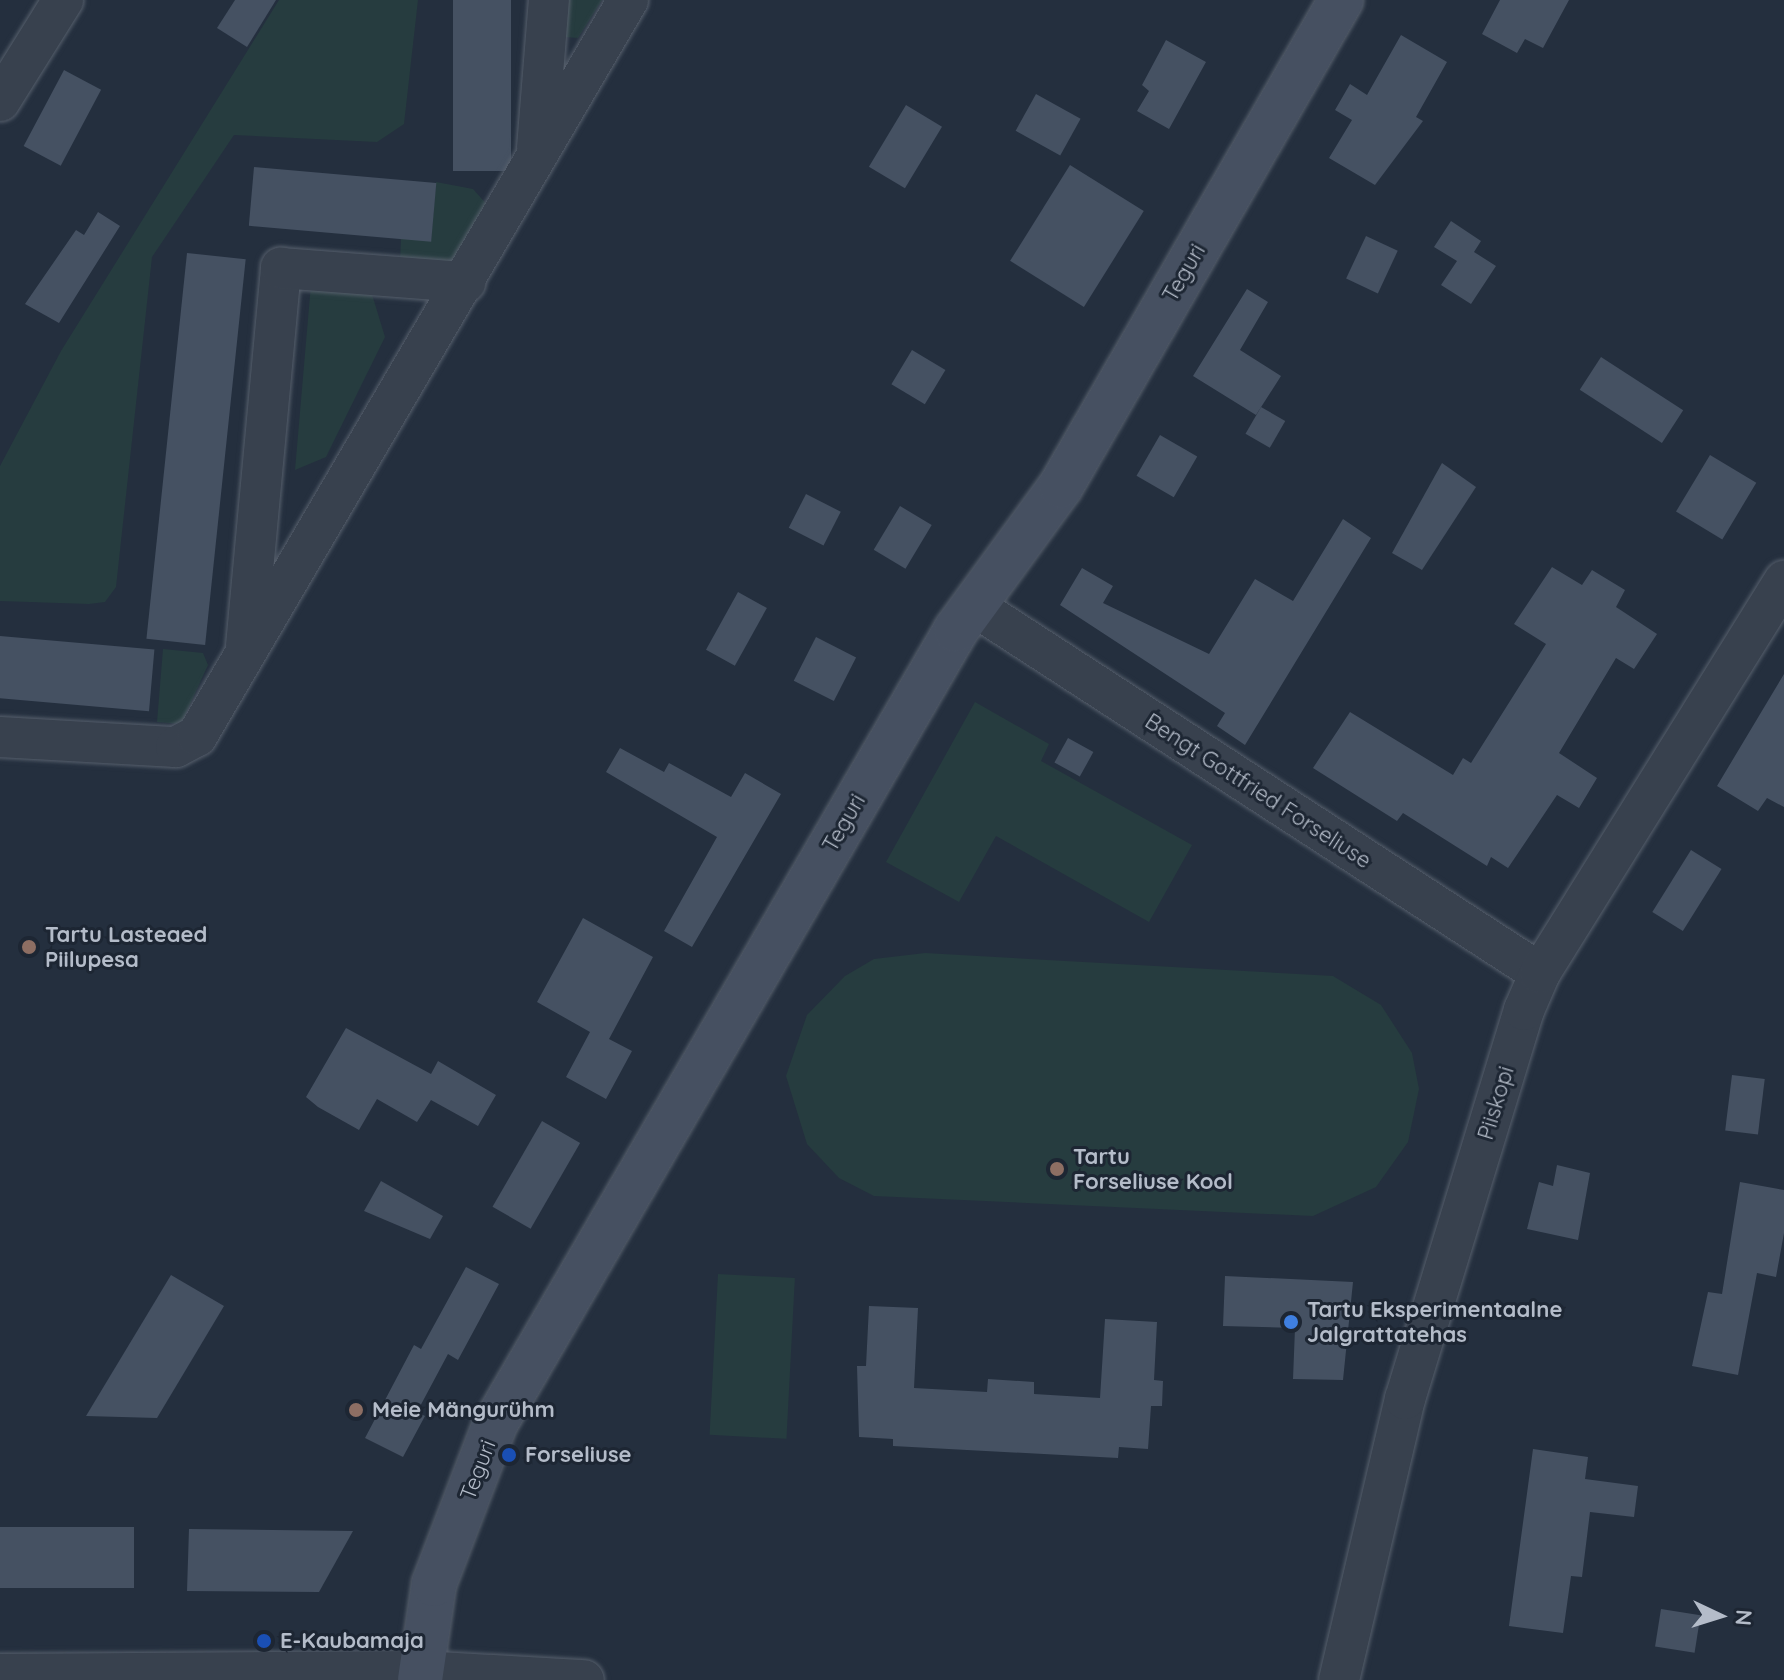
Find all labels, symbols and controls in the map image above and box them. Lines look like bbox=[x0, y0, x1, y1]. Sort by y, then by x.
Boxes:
street label: Teguri bbox=[1157, 239, 1211, 307]
street label: Bengt Gottfried Forseliuse bbox=[1140, 708, 1376, 874]
street label: Teguri bbox=[817, 789, 871, 857]
place label: Tartu Lasteaed Piilupesa bbox=[45, 921, 207, 972]
marker: Tartu Lasteaed Piilupesa bbox=[20, 938, 38, 956]
street label: Piiskopi bbox=[1472, 1063, 1520, 1143]
place label: Tartu Forseliuse Kool bbox=[1073, 1143, 1233, 1194]
marker: Tartu Forseliuse Kool bbox=[1048, 1160, 1066, 1178]
place label: Tartu Eksperimentaalne Jalgrattatehas bbox=[1307, 1296, 1562, 1348]
marker: Tartu Eksperimentaalne Jalgrattatehas bbox=[1282, 1313, 1300, 1331]
place label: Meie Mängurühm bbox=[372, 1397, 555, 1423]
marker: Meie Mängurühm bbox=[347, 1401, 365, 1419]
street label: Teguri bbox=[455, 1436, 501, 1504]
place label: Forseliuse bbox=[525, 1442, 632, 1468]
marker: Forseliuse bbox=[500, 1446, 518, 1464]
north arrow bbox=[1680, 1576, 1760, 1656]
text: N bbox=[1729, 1609, 1758, 1627]
place label: E-Kaubamaja bbox=[280, 1628, 424, 1654]
marker: E-Kaubamaja bbox=[255, 1632, 273, 1650]

